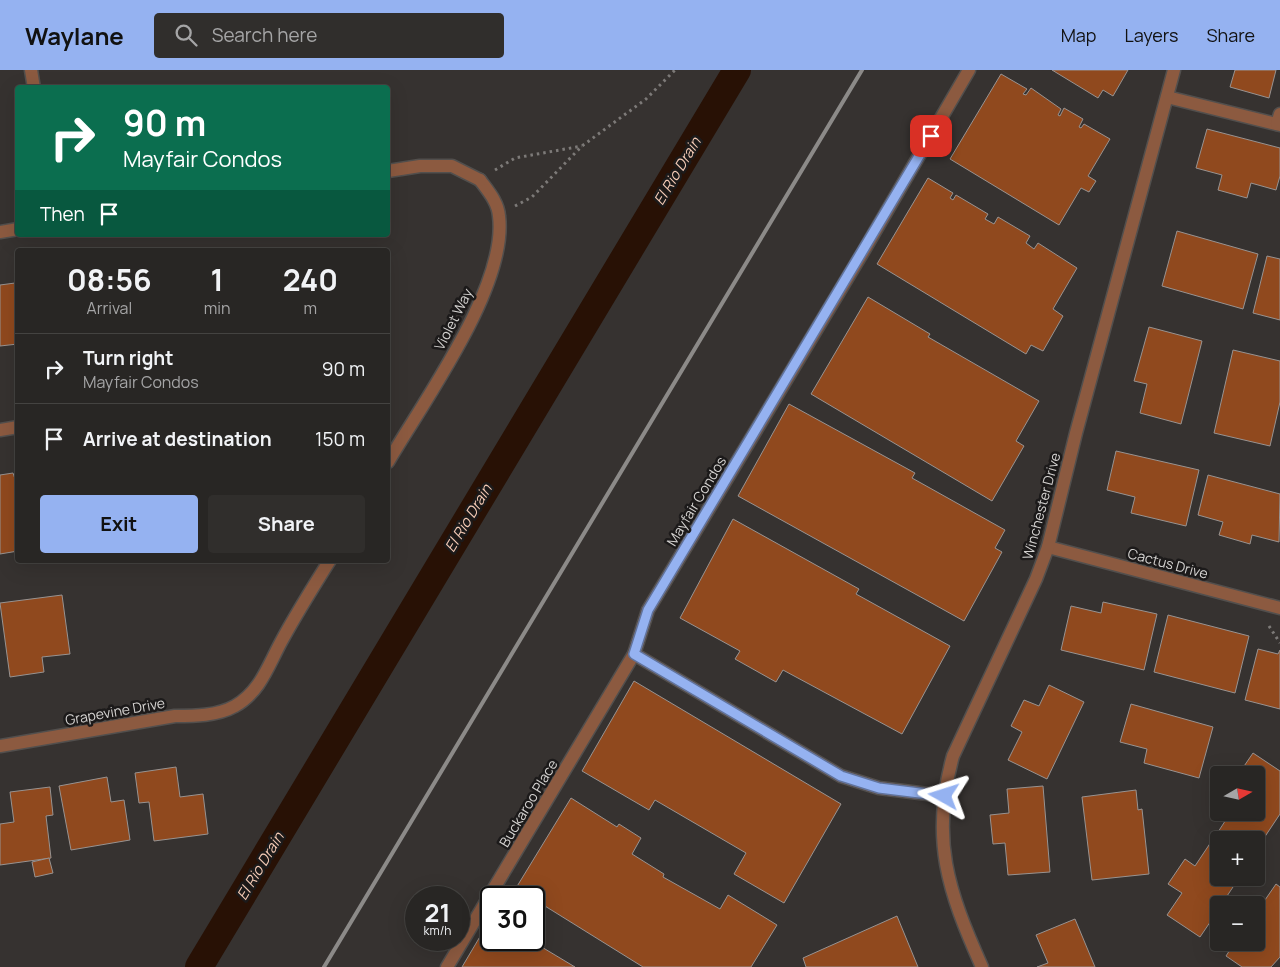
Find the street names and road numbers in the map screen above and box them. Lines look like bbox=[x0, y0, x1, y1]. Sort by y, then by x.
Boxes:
street label: Violet Way bbox=[429, 284, 477, 353]
street label: Winchester Drive bbox=[1018, 450, 1064, 562]
street label: Mayfair Condos bbox=[662, 453, 730, 549]
street label: Cactus Drive bbox=[1126, 543, 1210, 583]
street label: Grapevine Drive bbox=[64, 693, 166, 729]
street label: Buckaroo Place bbox=[494, 756, 562, 850]

